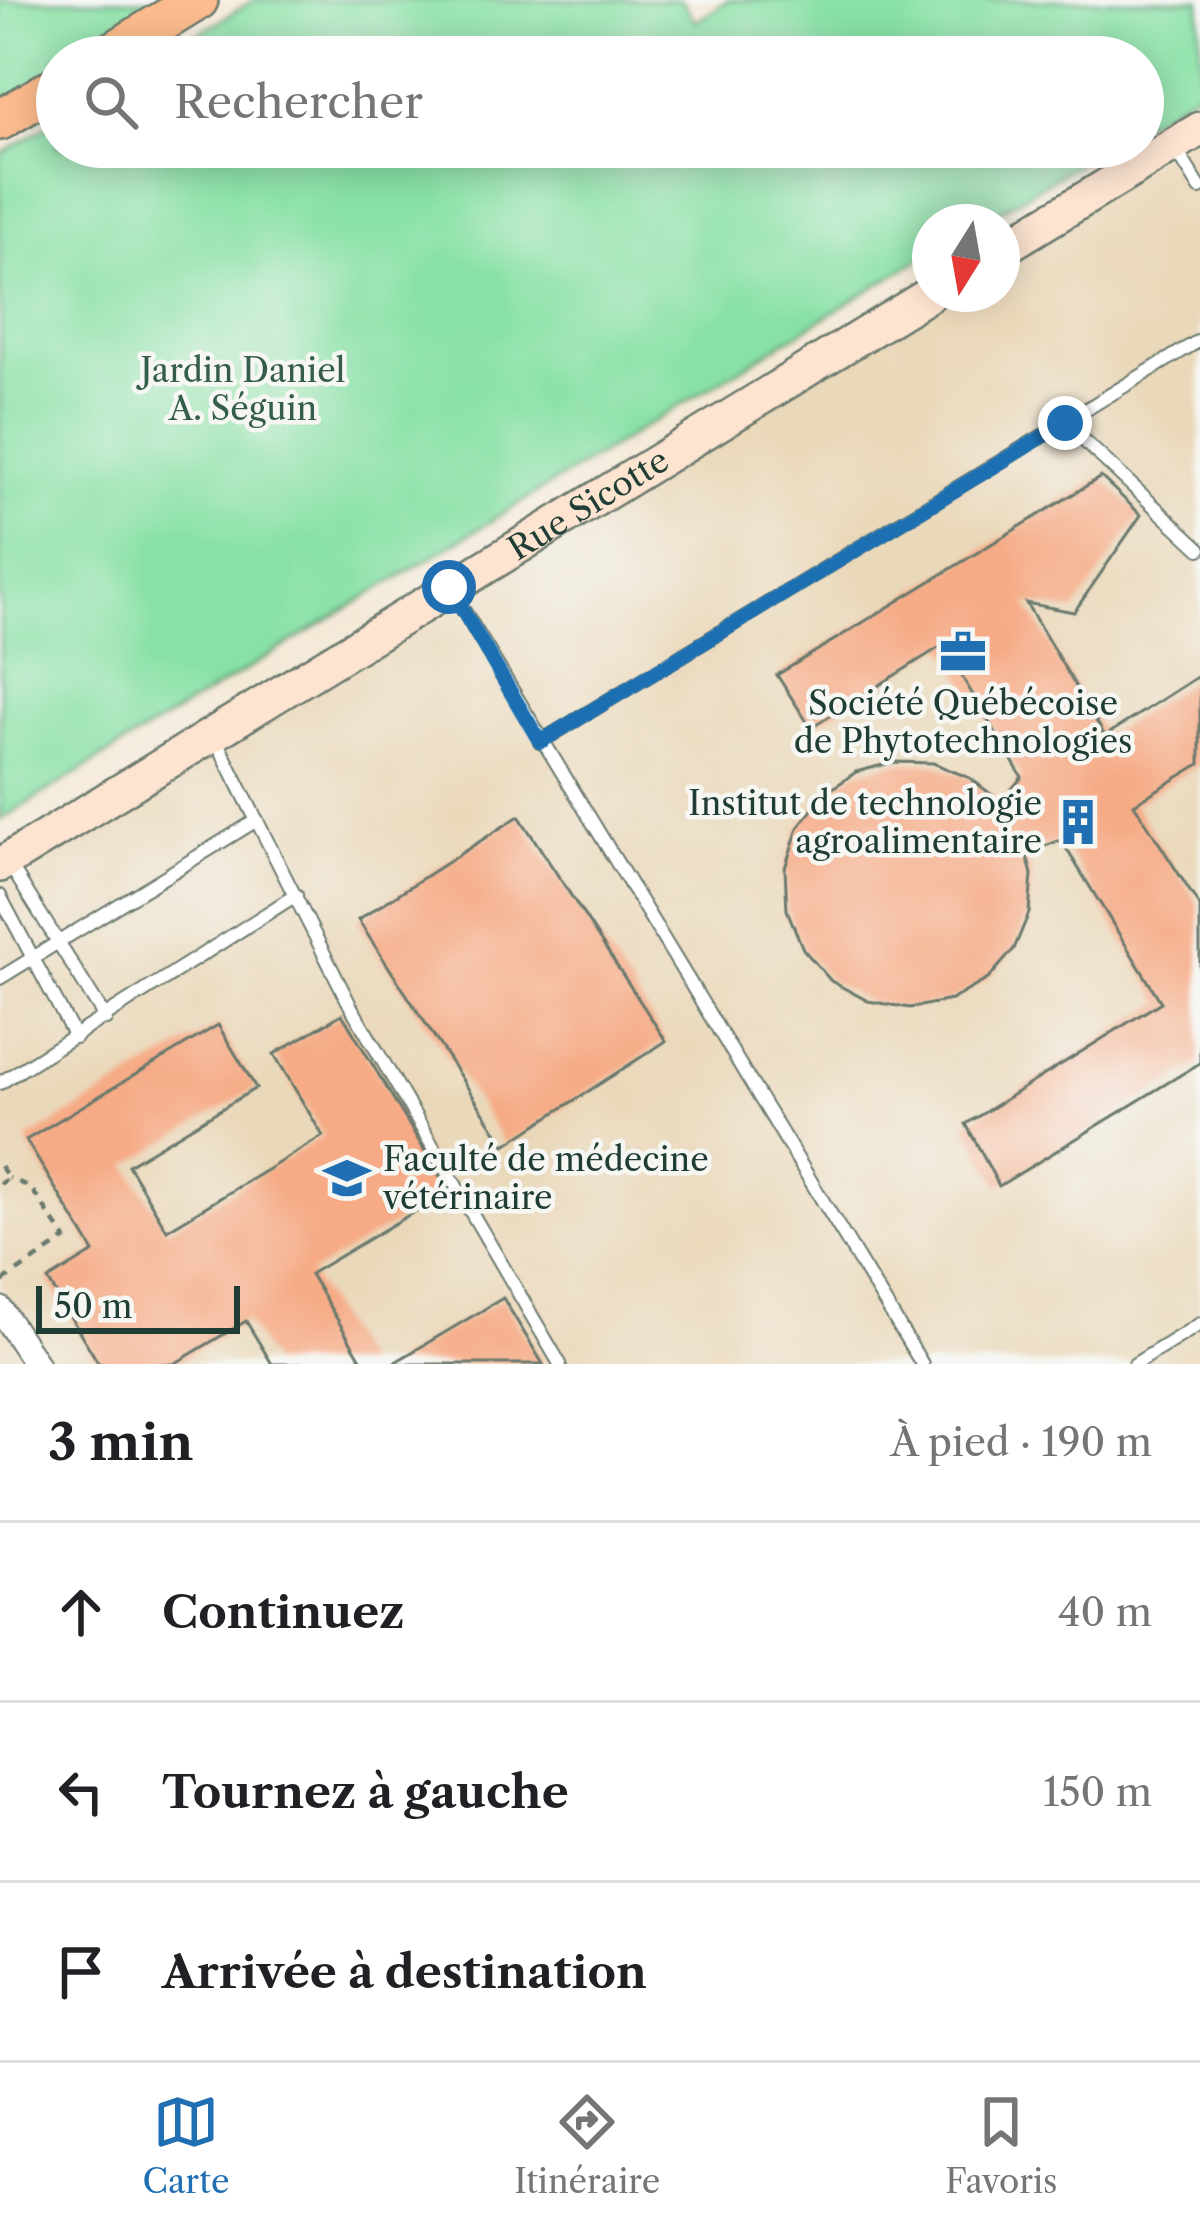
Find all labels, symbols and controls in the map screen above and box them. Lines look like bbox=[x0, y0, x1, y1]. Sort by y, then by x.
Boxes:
search box bbox=[36, 36, 1164, 168]
icon: search bbox=[78, 69, 144, 135]
text: Rechercher bbox=[174, 74, 423, 130]
north arrow bbox=[912, 204, 1020, 312]
park label: Jardin Daniel A. Séguin bbox=[136, 350, 346, 429]
route end bbox=[1038, 396, 1092, 450]
street label: Rue Sicotte bbox=[500, 440, 676, 569]
route start bbox=[422, 560, 476, 614]
office icon: Société Québécoise de Phytotechnologies bbox=[938, 627, 988, 677]
place label: Société Québécoise de Phytotechnologies bbox=[794, 683, 1132, 762]
place label: Institut de technologie agroalimentaire bbox=[688, 783, 1042, 862]
building icon: Institut de technologie agroalimentaire bbox=[1053, 797, 1103, 847]
place label: Faculté de médecine vétérinaire bbox=[382, 1139, 709, 1218]
school or university icon: Faculté de médecine vétérinaire bbox=[322, 1153, 372, 1203]
scale bar bbox=[36, 1280, 240, 1333]
text: 50 m bbox=[54, 1286, 132, 1327]
text: 3 min bbox=[48, 1411, 194, 1473]
text: À pied · 190 m bbox=[890, 1418, 1152, 1466]
icon: ahead bbox=[48, 1579, 114, 1645]
text: Continuez bbox=[162, 1584, 404, 1640]
text: 40 m bbox=[1058, 1588, 1152, 1636]
icon: left bbox=[48, 1759, 114, 1825]
text: Tournez à gauche bbox=[162, 1764, 569, 1820]
text: 150 m bbox=[1043, 1768, 1152, 1816]
icon: arrive bbox=[48, 1939, 114, 2005]
text: Arrivée à destination bbox=[162, 1944, 647, 2000]
tab: Carte bbox=[142, 2089, 229, 2202]
tab: Itinéraire bbox=[514, 2089, 660, 2202]
tab: Favoris bbox=[945, 2089, 1057, 2202]

